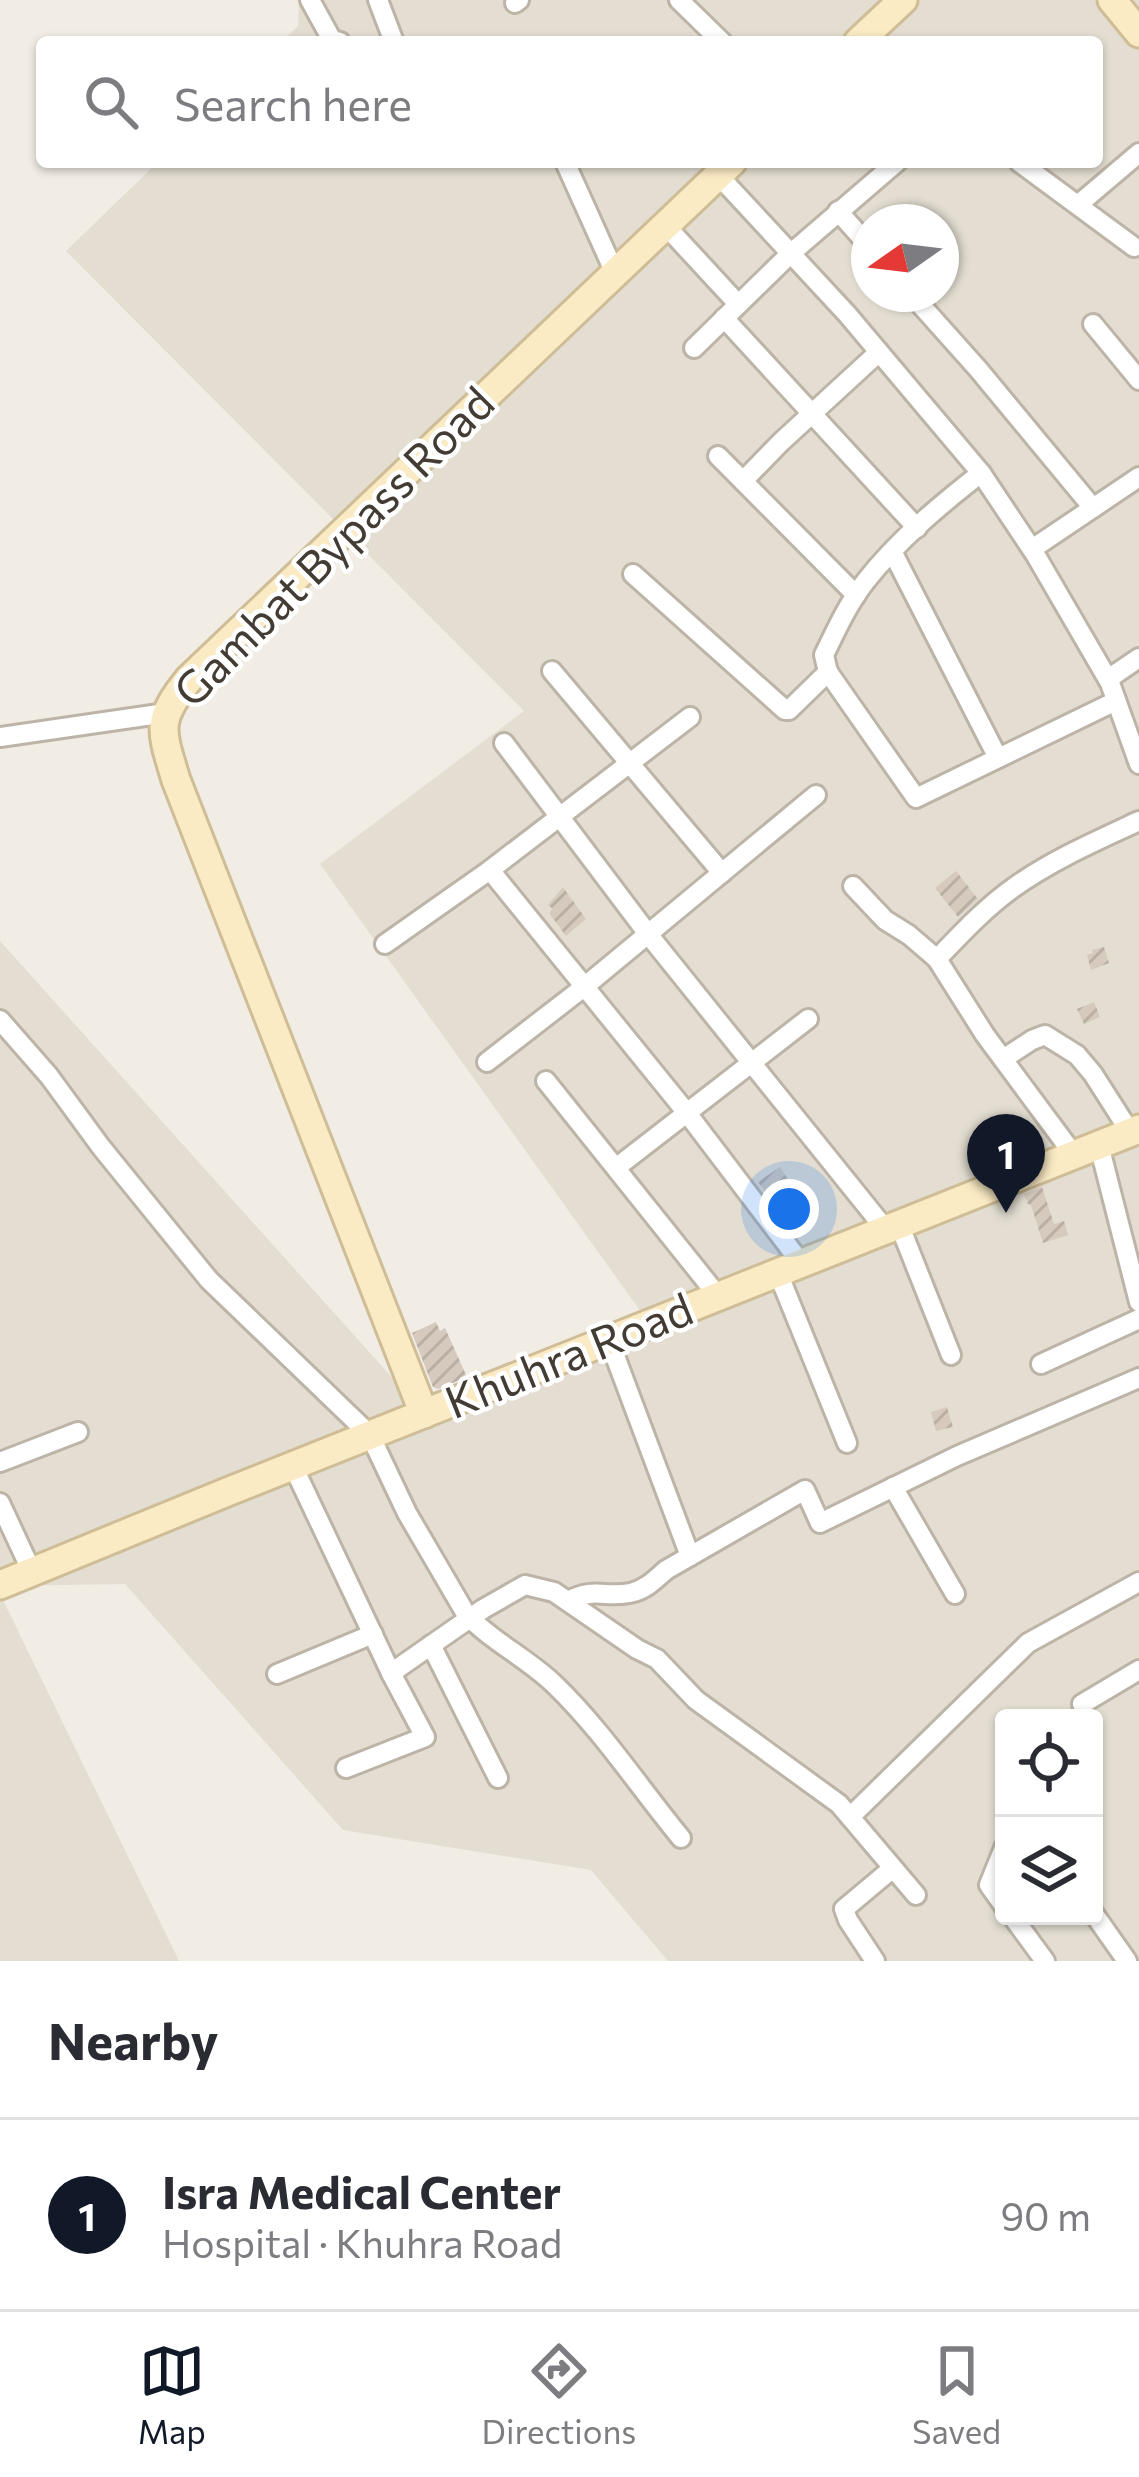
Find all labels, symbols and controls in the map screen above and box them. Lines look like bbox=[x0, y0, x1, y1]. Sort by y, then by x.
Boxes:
search box bbox=[36, 36, 1103, 168]
icon: search bbox=[78, 69, 144, 135]
text: Search here bbox=[174, 75, 412, 130]
north arrow bbox=[851, 204, 959, 312]
street label: Gambat Bypass Road bbox=[161, 374, 504, 717]
pin: 1 bbox=[967, 1114, 1045, 1213]
your location bbox=[759, 1179, 819, 1239]
street label: Khuhra Road bbox=[436, 1279, 700, 1428]
map controls bbox=[995, 1709, 1103, 1925]
button: locate bbox=[995, 1709, 1103, 1817]
button: layers bbox=[995, 1817, 1103, 1925]
text: Nearby bbox=[48, 2008, 218, 2071]
text: Isra Medical Center bbox=[162, 2163, 561, 2218]
text: 1 bbox=[78, 2191, 96, 2239]
text: 90 m bbox=[1000, 2191, 1091, 2239]
text: Hospital · Khuhra Road bbox=[162, 2218, 562, 2266]
tab: Map bbox=[138, 2338, 206, 2451]
tab: Directions bbox=[482, 2338, 636, 2451]
tab: Saved bbox=[912, 2338, 1001, 2451]

